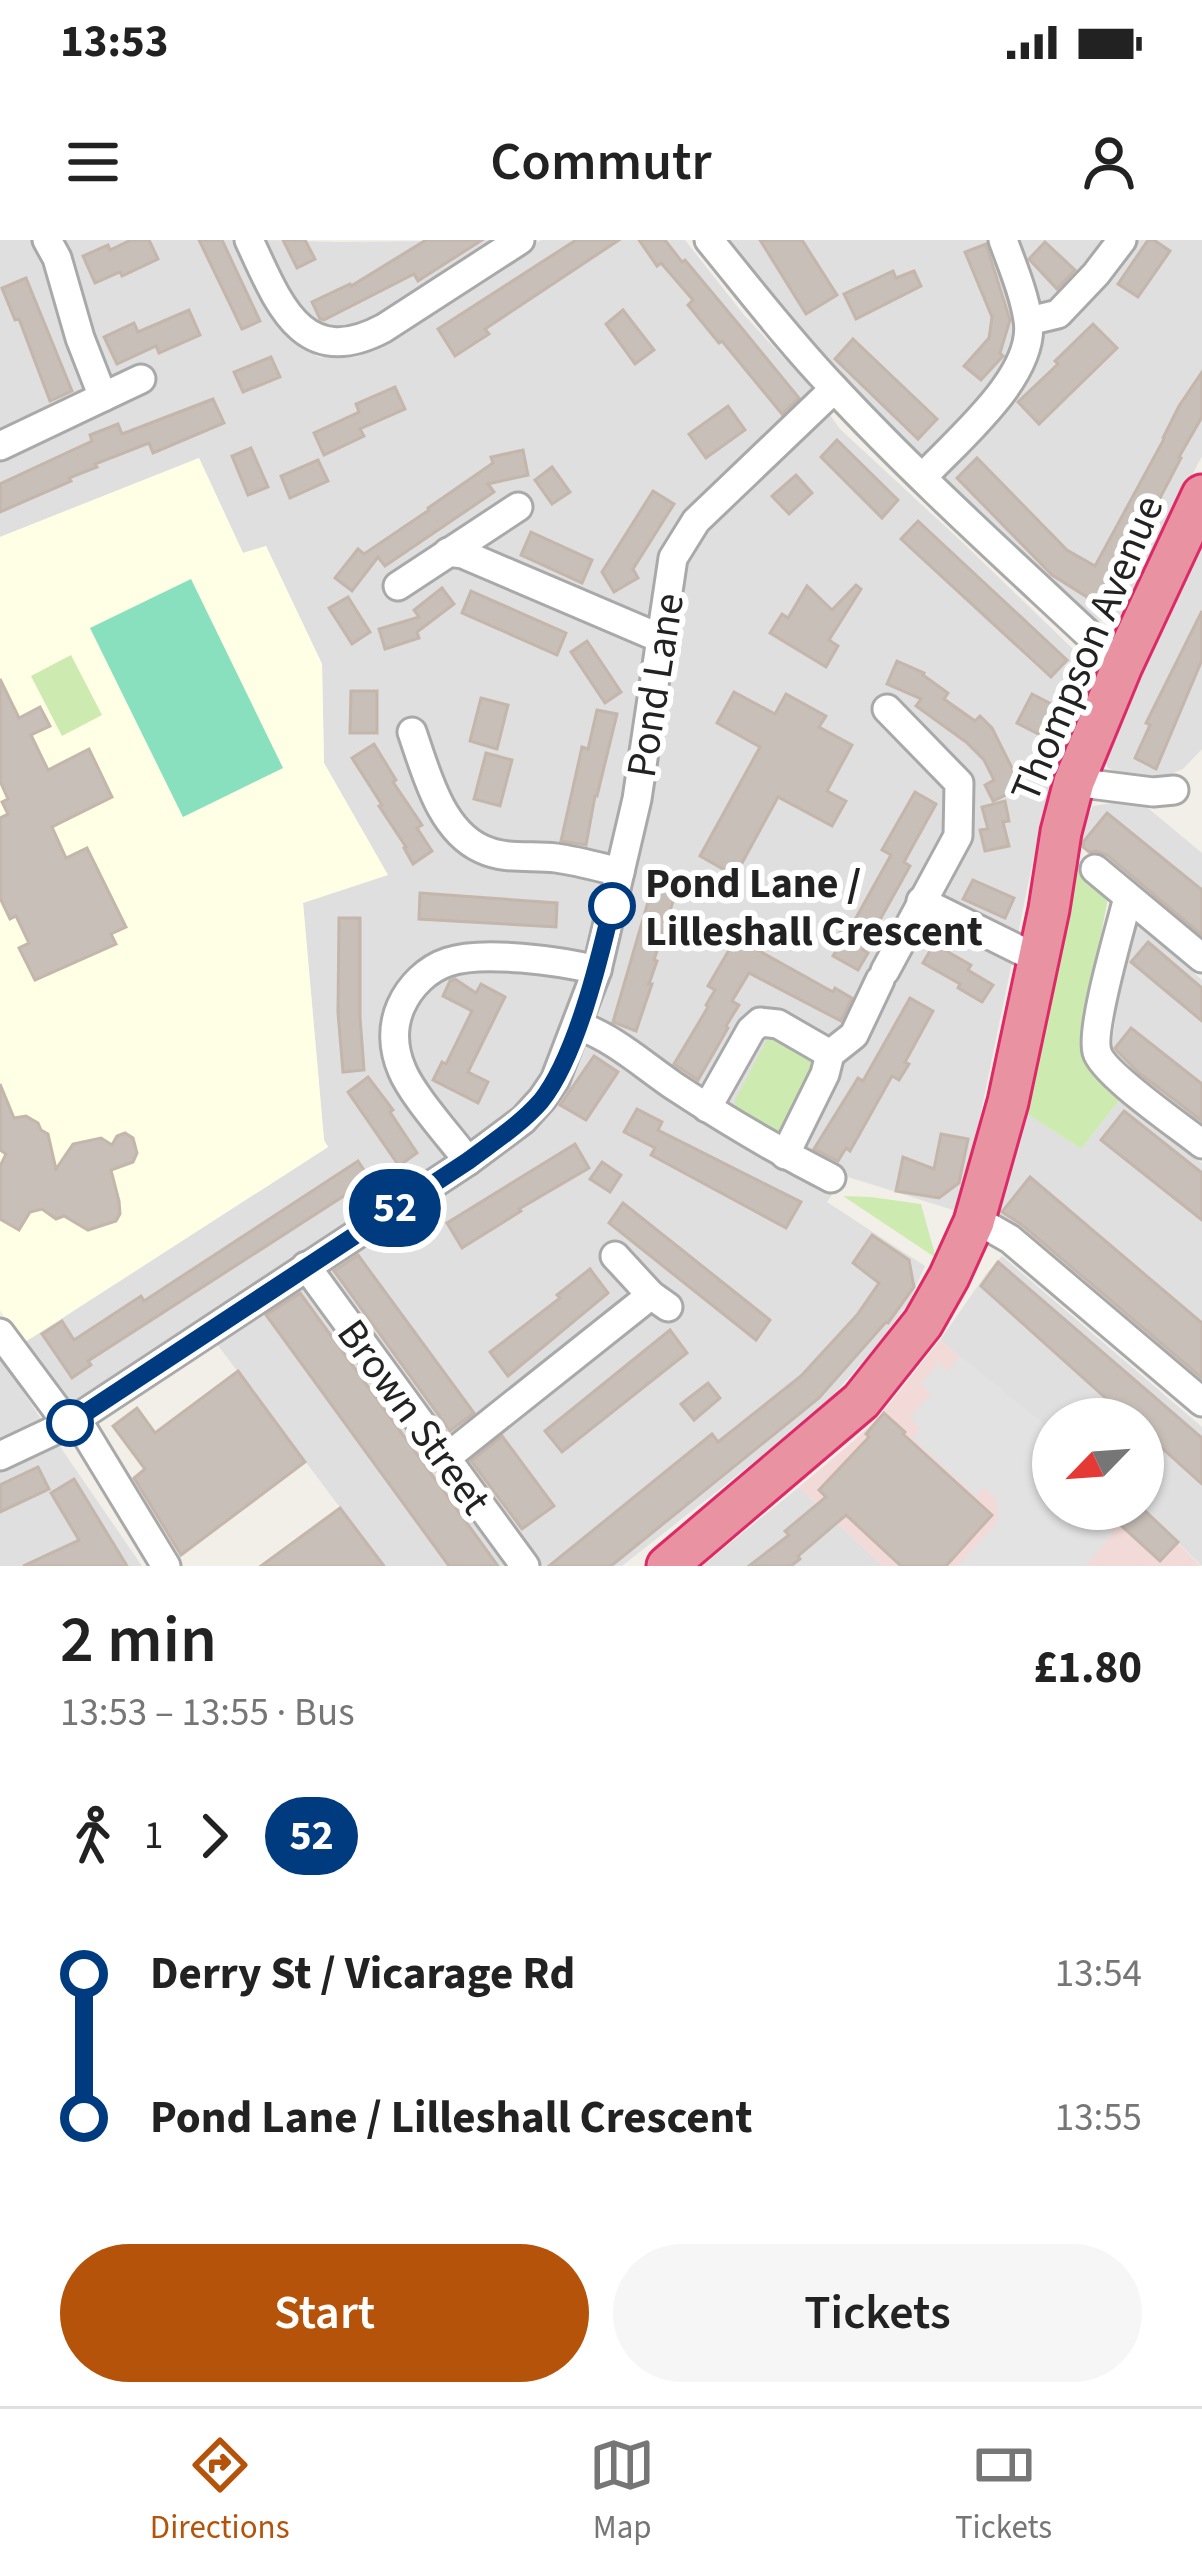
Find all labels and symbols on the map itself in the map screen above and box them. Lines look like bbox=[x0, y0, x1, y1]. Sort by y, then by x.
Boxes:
street label: Thompson Avenue bbox=[996, 486, 1179, 811]
street label: Pond Lane bbox=[612, 589, 700, 782]
place label: Pond Lane / Lilleshall Crescent bbox=[645, 854, 983, 962]
marker: Pond Lane / Lilleshall Crescent bbox=[590, 884, 634, 928]
line badge: 52 bbox=[341, 1169, 449, 1247]
street label: Brown Street bbox=[322, 1307, 505, 1527]
north arrow bbox=[1032, 1398, 1164, 1530]
unlabelled marker bbox=[48, 1401, 92, 1445]

